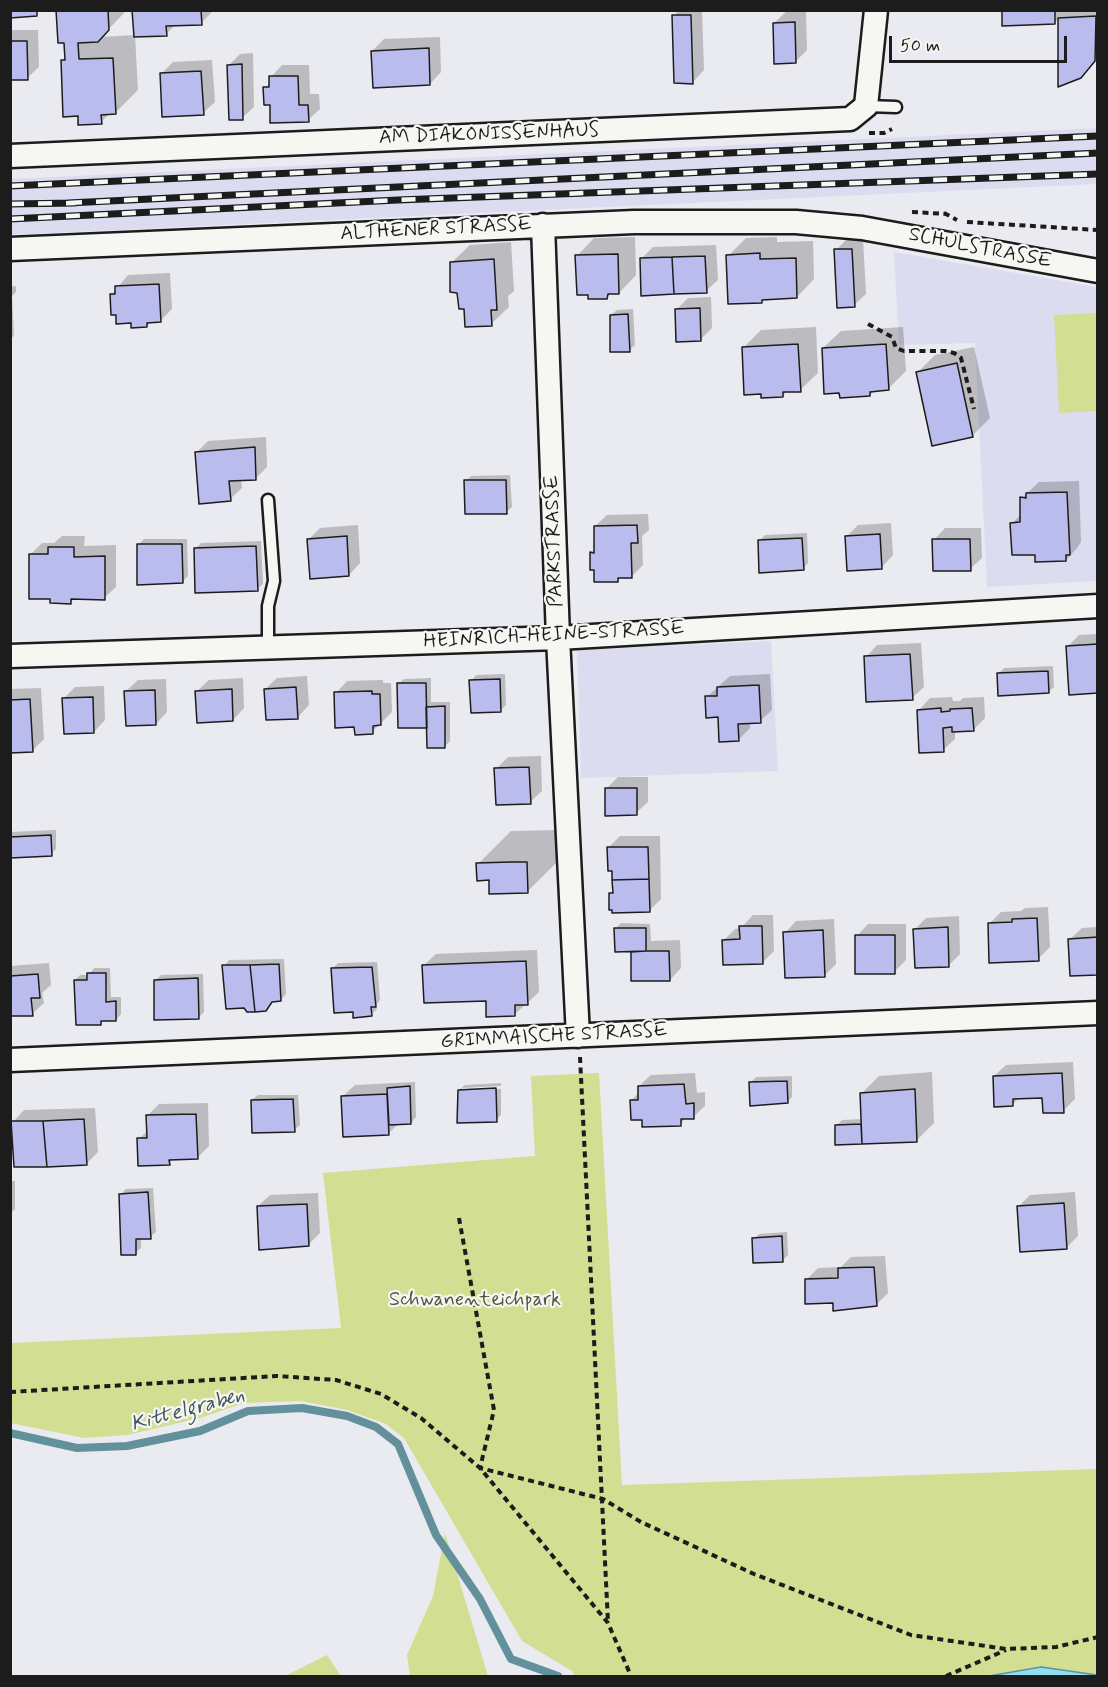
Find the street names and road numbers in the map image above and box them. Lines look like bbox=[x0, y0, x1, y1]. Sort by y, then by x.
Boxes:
street label: AM DIAKONISSENHAUS bbox=[378, 119, 600, 151]
street label: ALTHENER STRASSE bbox=[340, 213, 532, 247]
street label: SCHULSTRASSE bbox=[907, 223, 1053, 275]
street label: PARKSTRASSE bbox=[541, 474, 569, 608]
street label: HEINRICH-HEINE-STRASSE bbox=[423, 617, 685, 655]
street label: GRIMMAISCHE STRASSE bbox=[440, 1019, 668, 1055]

